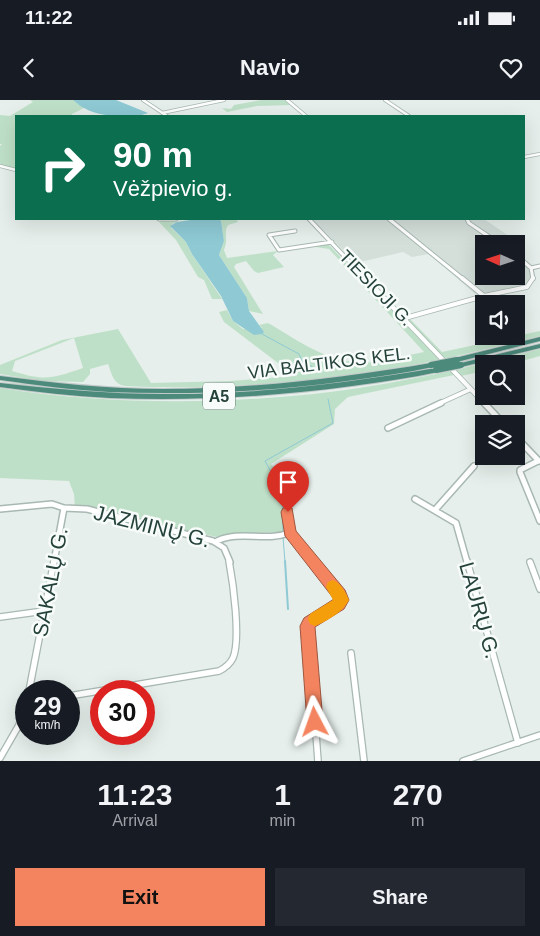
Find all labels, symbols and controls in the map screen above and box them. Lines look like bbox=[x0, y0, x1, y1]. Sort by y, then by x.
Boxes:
text: 11:22 bbox=[25, 7, 73, 28]
icon: back bbox=[15, 54, 43, 82]
icon: heart bbox=[497, 54, 525, 82]
text: Navio bbox=[240, 55, 300, 80]
icon: right bbox=[30, 135, 95, 200]
text: 90 m bbox=[113, 135, 193, 174]
text: Vėžpievio g. bbox=[113, 176, 233, 201]
north arrow bbox=[475, 235, 525, 285]
map controls bbox=[475, 235, 525, 465]
street label: TIESIOJI G. bbox=[335, 246, 417, 330]
button: sound bbox=[475, 295, 525, 345]
street label: VIA BALTIKOS KEL. bbox=[247, 343, 411, 383]
button: search bbox=[475, 355, 525, 405]
road number: A5 bbox=[203, 382, 235, 410]
button: layers bbox=[475, 415, 525, 465]
pin bbox=[267, 461, 309, 512]
icon: arrive bbox=[274, 468, 302, 496]
street label: JAZMINŲ G. bbox=[91, 500, 213, 552]
street label: SAKALŲ G. bbox=[28, 525, 72, 639]
street label: LAURŲ G. bbox=[455, 559, 505, 661]
speed limit sign: 30 bbox=[90, 680, 155, 745]
text: 29 bbox=[34, 692, 61, 720]
position arrow bbox=[288, 695, 340, 747]
text: km/h bbox=[34, 718, 61, 732]
text: 11:23 bbox=[97, 778, 172, 811]
text: 1 bbox=[274, 778, 291, 811]
text: 270 bbox=[393, 778, 443, 811]
text: Arrival bbox=[112, 812, 157, 829]
text: min bbox=[270, 812, 295, 829]
text: m bbox=[411, 812, 424, 829]
button: Exit bbox=[15, 868, 265, 926]
button: Share bbox=[275, 868, 525, 926]

